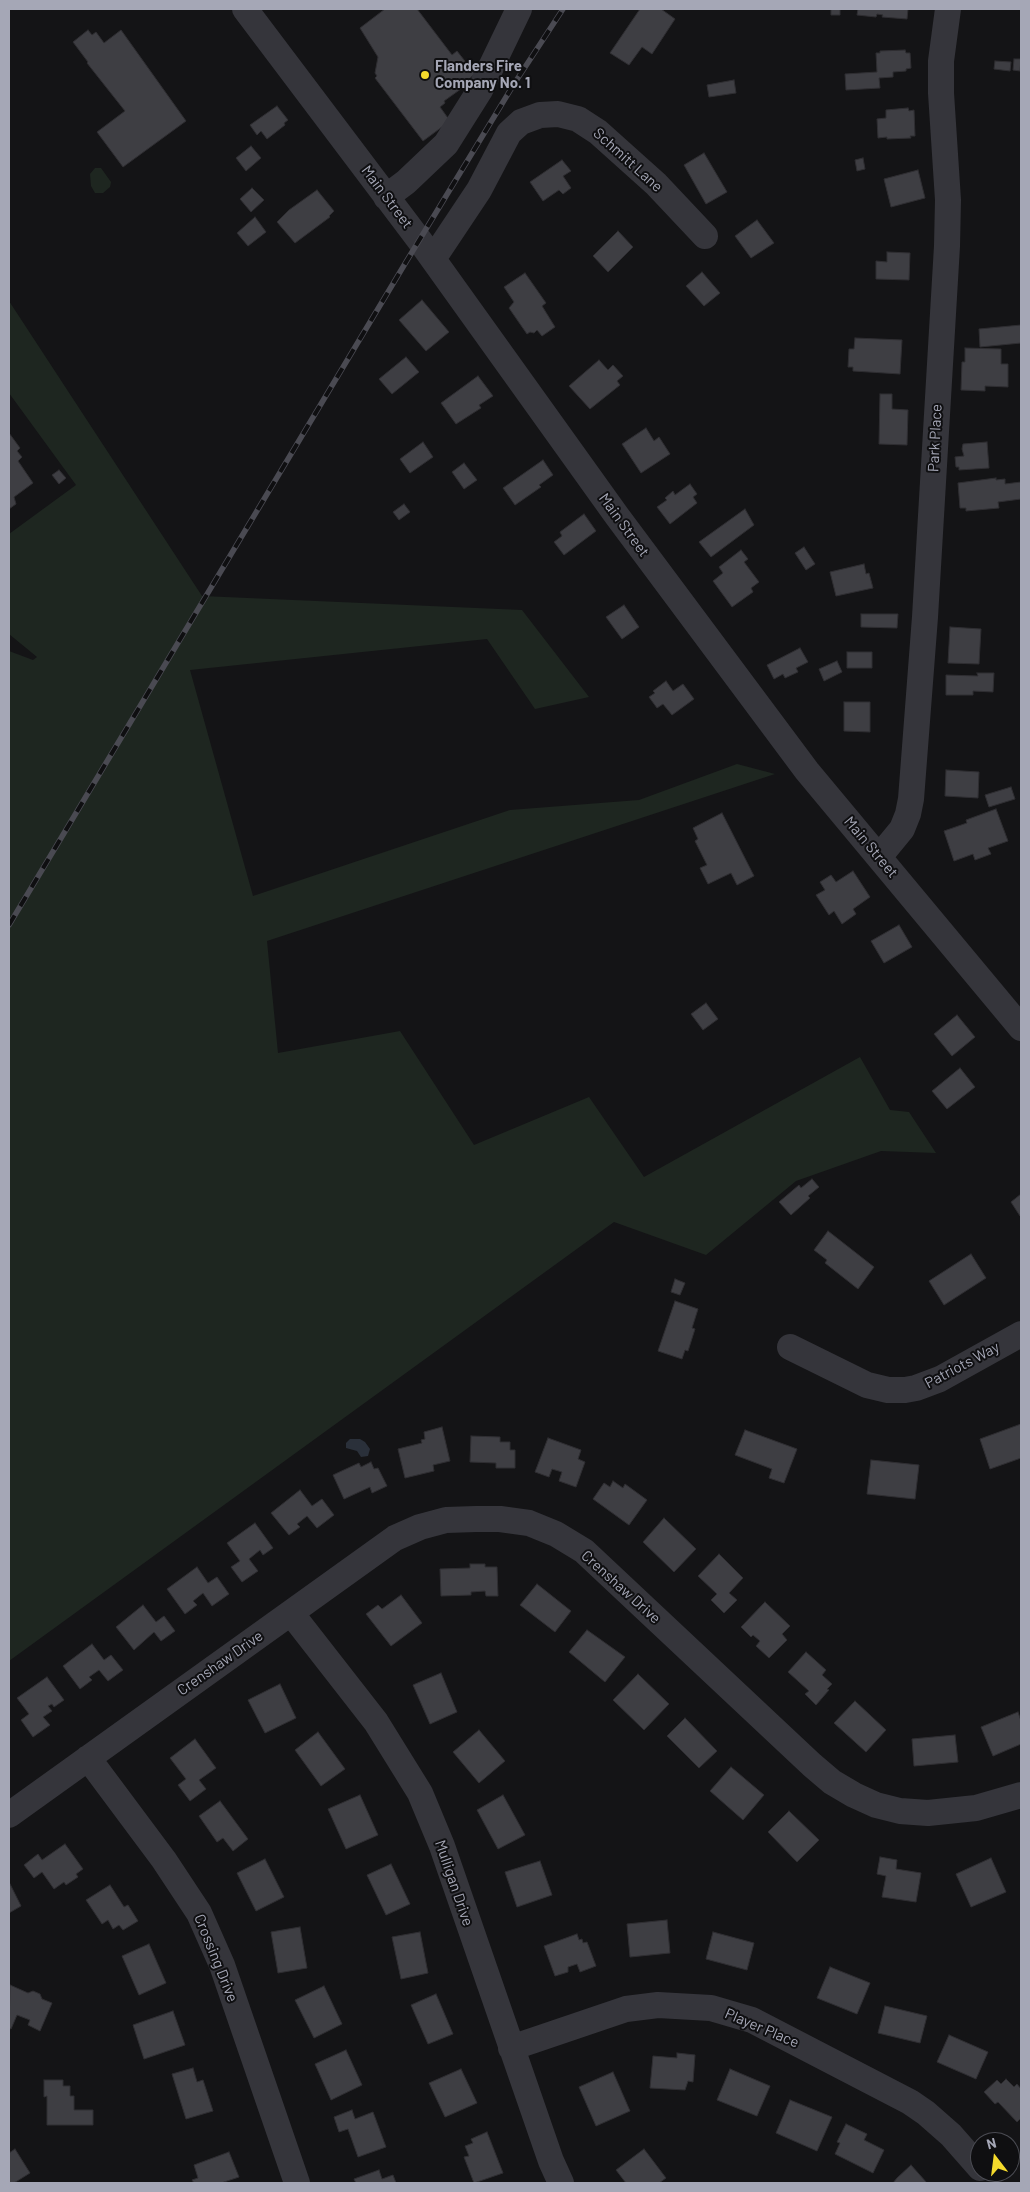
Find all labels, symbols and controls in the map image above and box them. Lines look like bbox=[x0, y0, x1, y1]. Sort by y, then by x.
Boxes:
place label: Flanders Fire Company No. 1 bbox=[435, 57, 530, 92]
marker: Flanders Fire Company No. 1 bbox=[419, 69, 431, 81]
street label: Schmitt Lane bbox=[590, 124, 666, 196]
street label: Main Street bbox=[357, 162, 417, 232]
street label: Park Place bbox=[924, 403, 946, 473]
street label: Main Street bbox=[595, 490, 653, 560]
street label: Main Street bbox=[840, 813, 902, 881]
street label: Patriots Way bbox=[922, 1338, 1002, 1392]
street label: Crenshaw Drive bbox=[578, 1547, 664, 1627]
street label: Crenshaw Drive bbox=[174, 1627, 266, 1699]
street label: Mulligan Drive bbox=[431, 1838, 477, 1928]
street label: Crossing Drive bbox=[190, 1911, 242, 2005]
street label: Player Place bbox=[722, 2004, 802, 2052]
north arrow bbox=[970, 2132, 1020, 2182]
text: N bbox=[985, 2134, 998, 2152]

